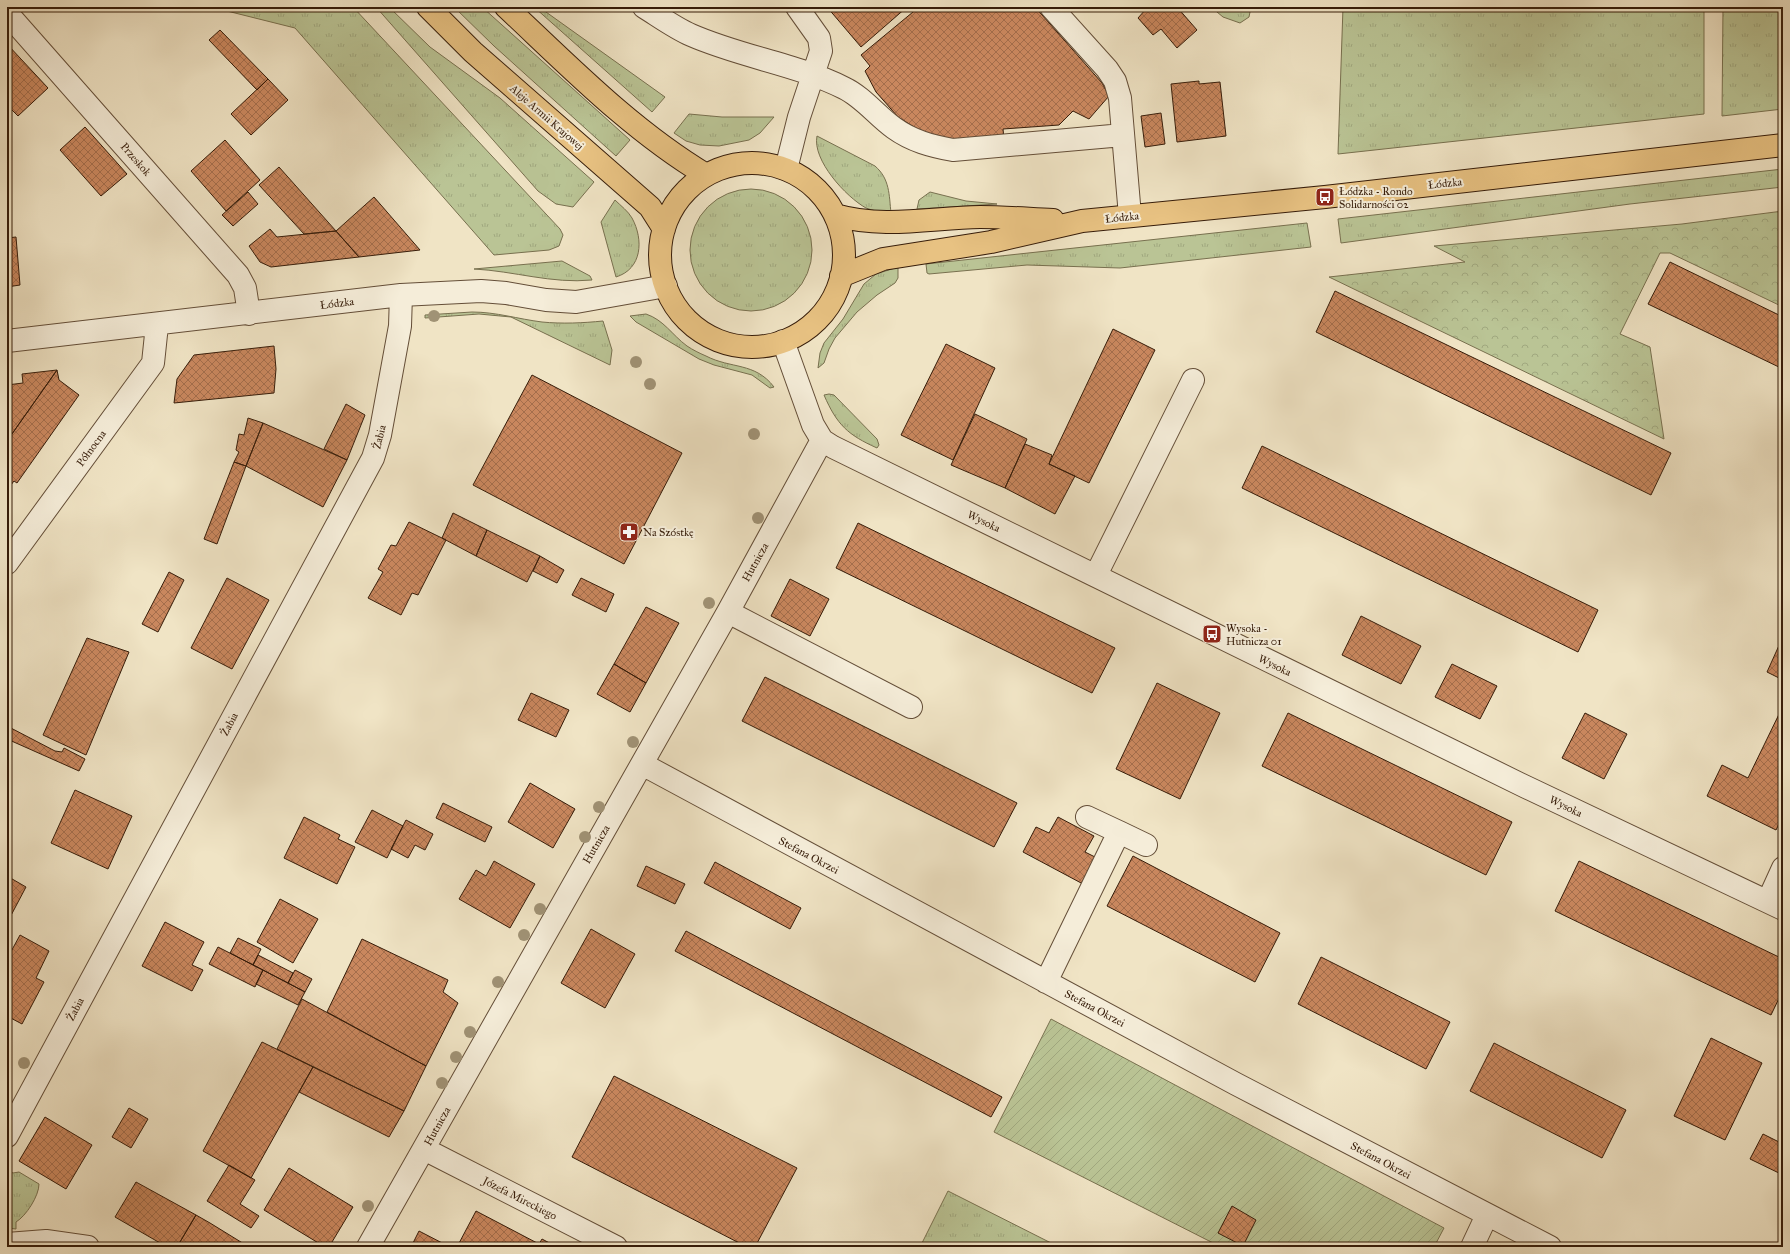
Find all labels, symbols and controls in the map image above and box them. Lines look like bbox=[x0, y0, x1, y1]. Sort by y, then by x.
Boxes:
street label: Aleje Armii Krajowej bbox=[507, 81, 586, 153]
street label: Przeskok bbox=[118, 140, 154, 179]
street label: Łódzka bbox=[1427, 175, 1463, 192]
place label: Łódzka - Rondo Solidarności 02 bbox=[1339, 185, 1413, 211]
bus stop icon: Łódzka - Rondo Solidarności 02 bbox=[1314, 186, 1336, 208]
street label: Łódzka bbox=[1104, 209, 1140, 226]
street label: Łódzka bbox=[319, 295, 355, 312]
street label: Żabia bbox=[369, 423, 389, 451]
street label: Północna bbox=[74, 427, 109, 469]
street label: Wysoka bbox=[965, 508, 1003, 535]
pharmacy icon: Na Szóstkę bbox=[618, 521, 640, 543]
place label: Na Szóstkę bbox=[643, 526, 694, 539]
street label: Hutnicza bbox=[739, 540, 772, 584]
place label: Wysoka - Hutnicza 01 bbox=[1226, 622, 1281, 648]
bus stop icon: Wysoka - Hutnicza 01 bbox=[1201, 623, 1223, 645]
street label: Wysoka bbox=[1256, 652, 1294, 679]
street label: Żabia bbox=[217, 710, 241, 738]
street label: Wysoka bbox=[1547, 793, 1585, 820]
street label: Hutnicza bbox=[580, 822, 613, 866]
street label: Stefana Okrzei bbox=[776, 834, 841, 877]
street label: Stefana Okrzei bbox=[1062, 987, 1127, 1030]
street label: Żabia bbox=[63, 995, 87, 1023]
street label: Hutnicza bbox=[421, 1104, 454, 1148]
street label: Stefana Okrzei bbox=[1348, 1139, 1413, 1182]
street label: Józefa Mireckiego bbox=[479, 1174, 559, 1224]

